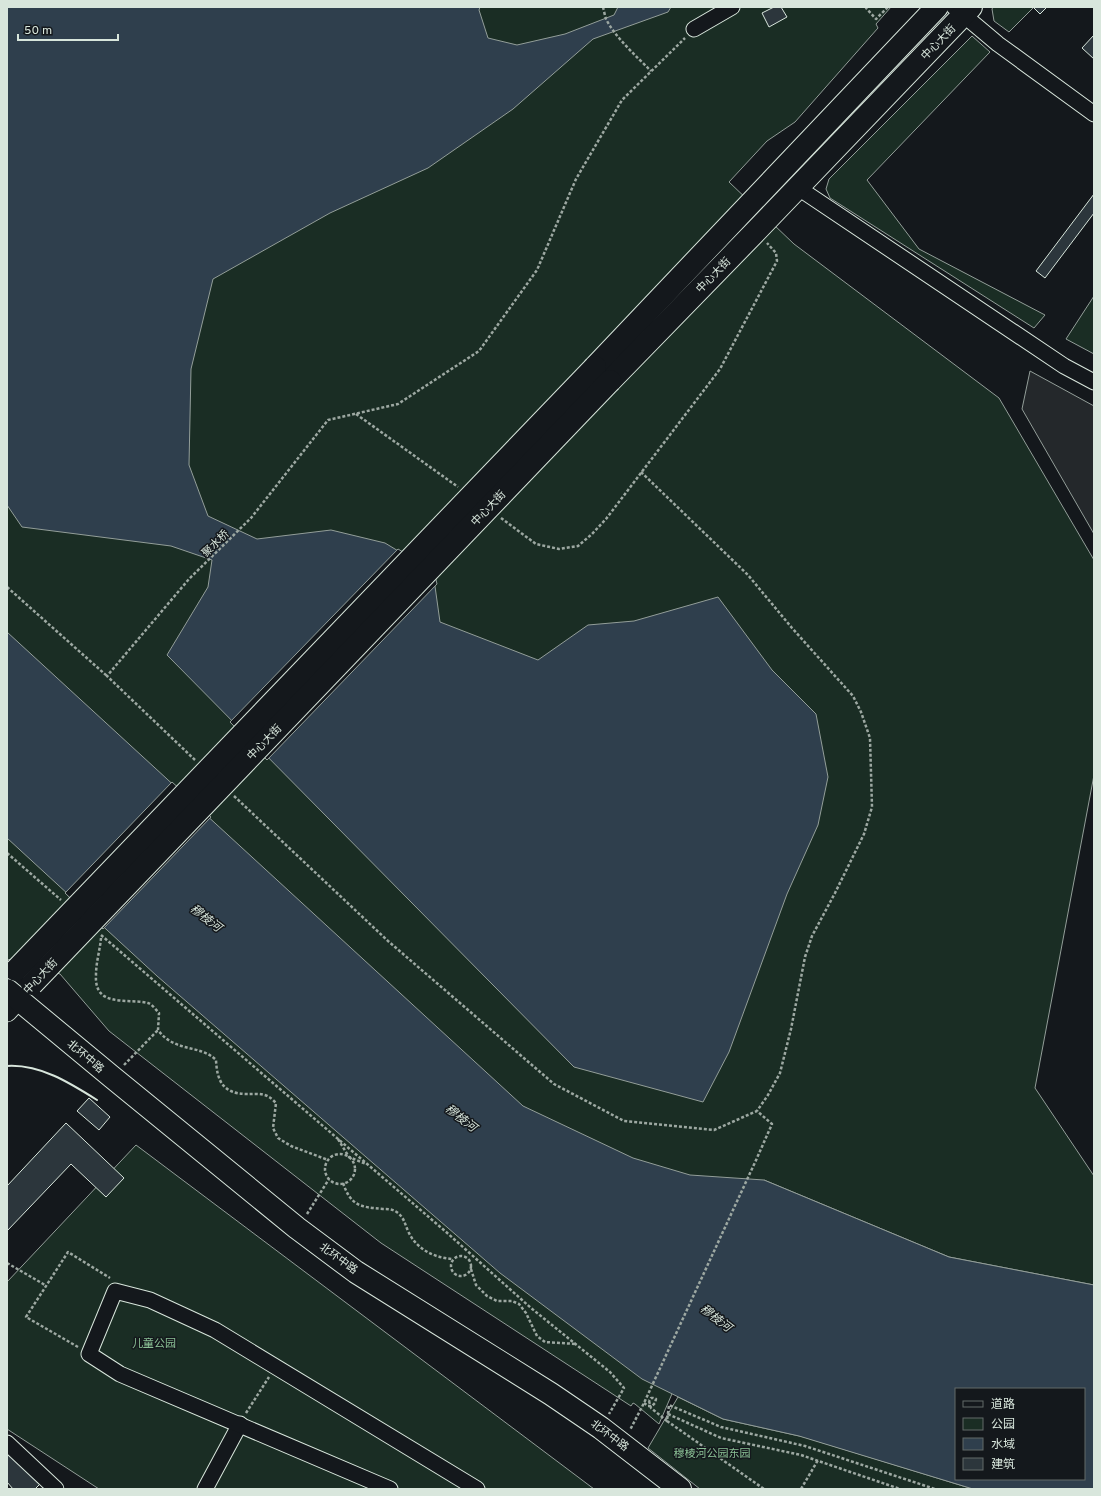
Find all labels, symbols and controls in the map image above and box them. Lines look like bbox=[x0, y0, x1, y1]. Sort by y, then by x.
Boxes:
scale bar bbox=[18, 16, 118, 42]
street label: 中心大街 bbox=[918, 22, 959, 63]
text: 50 m bbox=[24, 23, 52, 39]
street label: 中心大街 bbox=[693, 255, 734, 296]
street label: 中心大街 bbox=[468, 488, 509, 529]
street label: 聚水桥 bbox=[199, 527, 232, 560]
street label: 中心大街 bbox=[244, 722, 285, 763]
water label: 穆棱河 bbox=[186, 901, 226, 937]
street label: 中心大街 bbox=[21, 956, 61, 998]
street label: 北环中路 bbox=[64, 1037, 107, 1076]
water label: 穆棱河 bbox=[441, 1101, 481, 1137]
street label: 北环中路 bbox=[316, 1240, 360, 1277]
water label: 穆棱河 bbox=[696, 1301, 736, 1337]
park label: 儿童公园 bbox=[132, 1337, 176, 1351]
legend bbox=[955, 1388, 1085, 1480]
text: 道路 bbox=[991, 1397, 1015, 1413]
street label: 北环中路 bbox=[588, 1417, 631, 1455]
text: 公园 bbox=[991, 1417, 1015, 1433]
text: 水域 bbox=[991, 1437, 1015, 1453]
park label: 穆棱河公园东园 bbox=[674, 1447, 751, 1461]
text: 建筑 bbox=[991, 1457, 1015, 1473]

